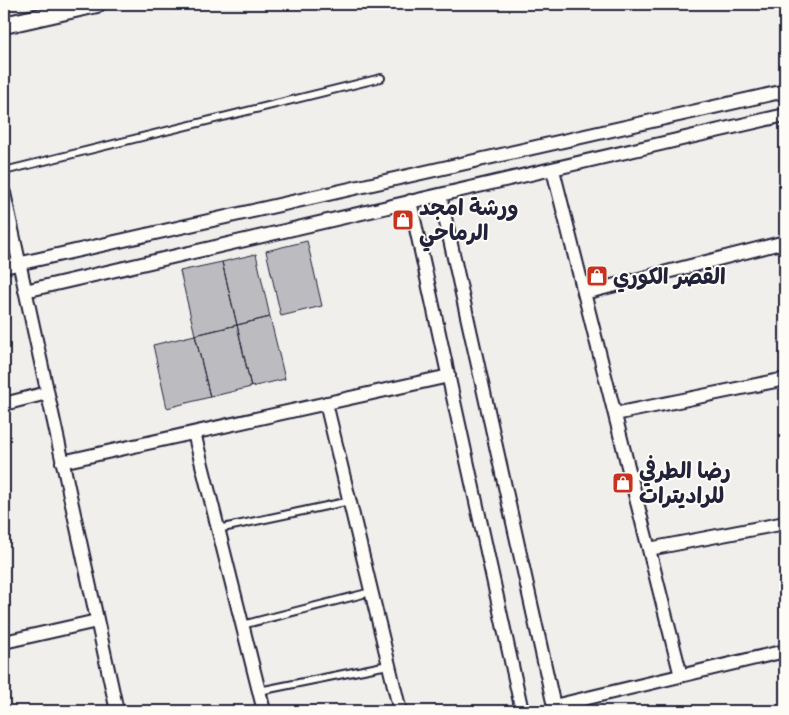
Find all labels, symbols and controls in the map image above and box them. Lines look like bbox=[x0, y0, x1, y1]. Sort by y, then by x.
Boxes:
place label: ورشة امجد الرماحي bbox=[419, 194, 519, 252]
shop icon: ورشة امجد الرماحي bbox=[391, 208, 415, 232]
place label: القصر الكوري bbox=[613, 263, 726, 295]
shop icon: القصر الكوري bbox=[585, 264, 609, 288]
place label: رضا الطرفي للراديترات bbox=[639, 455, 731, 514]
shop icon: رضا الطرفي للراديترات bbox=[611, 471, 635, 495]

